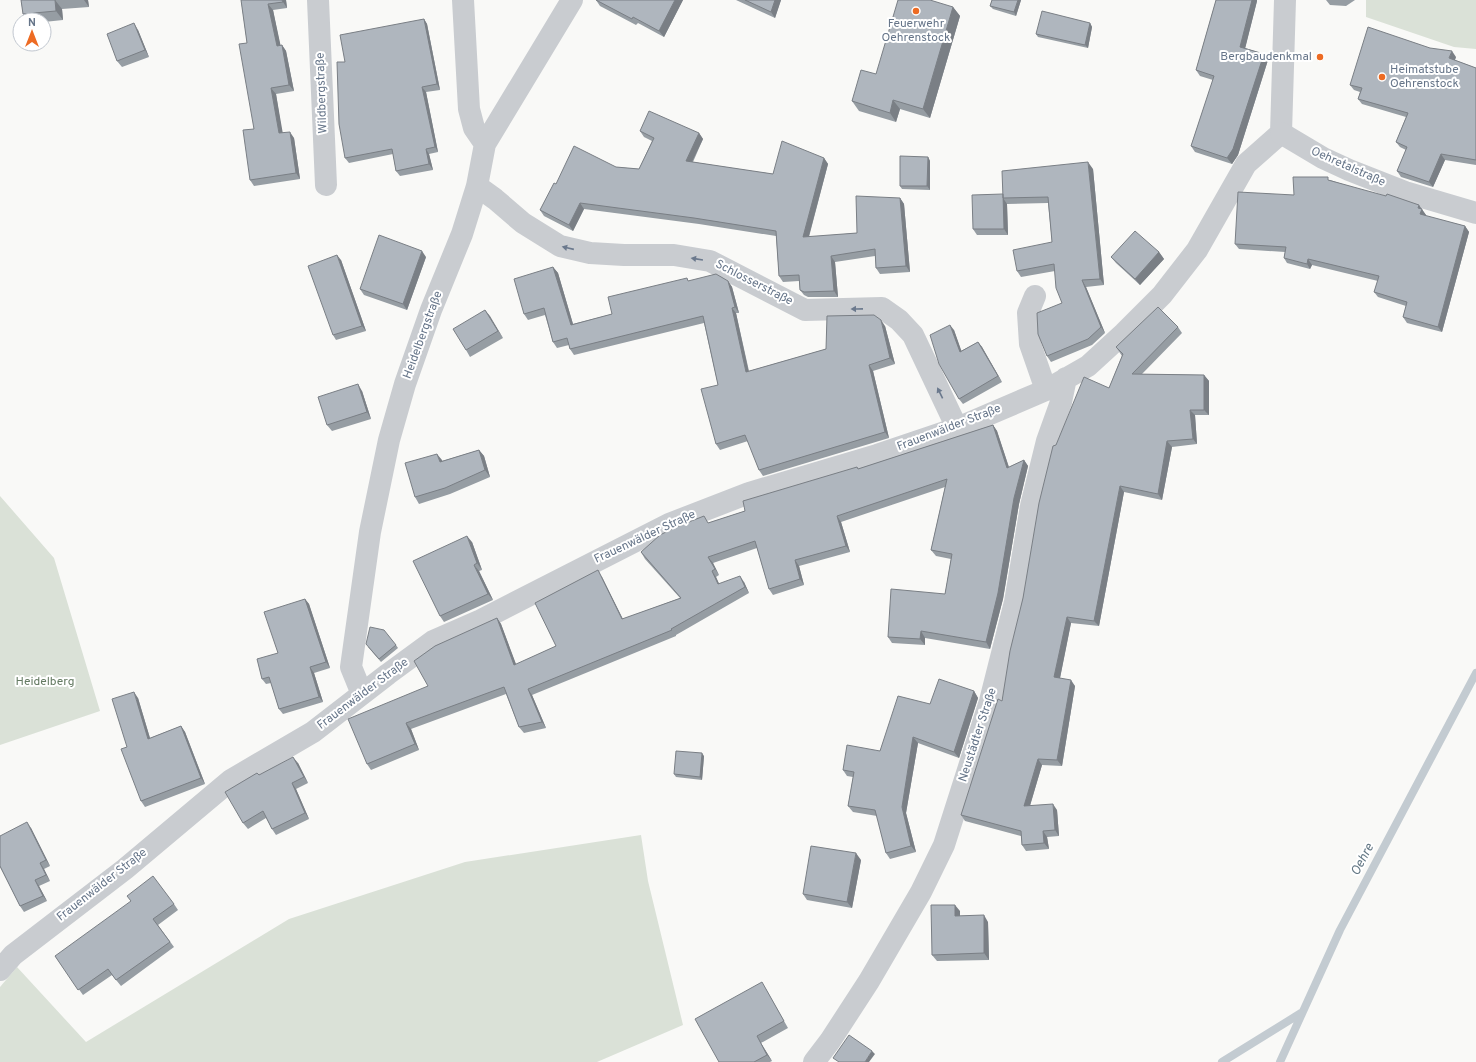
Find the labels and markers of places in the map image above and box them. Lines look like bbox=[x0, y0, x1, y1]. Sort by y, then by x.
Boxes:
marker: Feuerwehr Oehrenstock bbox=[911, 6, 921, 16]
place label: Feuerwehr Oehrenstock bbox=[882, 16, 950, 46]
place label: Bergbaudenkmal bbox=[1220, 49, 1312, 65]
marker: Bergbaudenkmal bbox=[1315, 52, 1325, 62]
place label: Heimatstube Oehrenstock bbox=[1390, 62, 1459, 92]
marker: Heimatstube Oehrenstock bbox=[1377, 72, 1387, 82]

